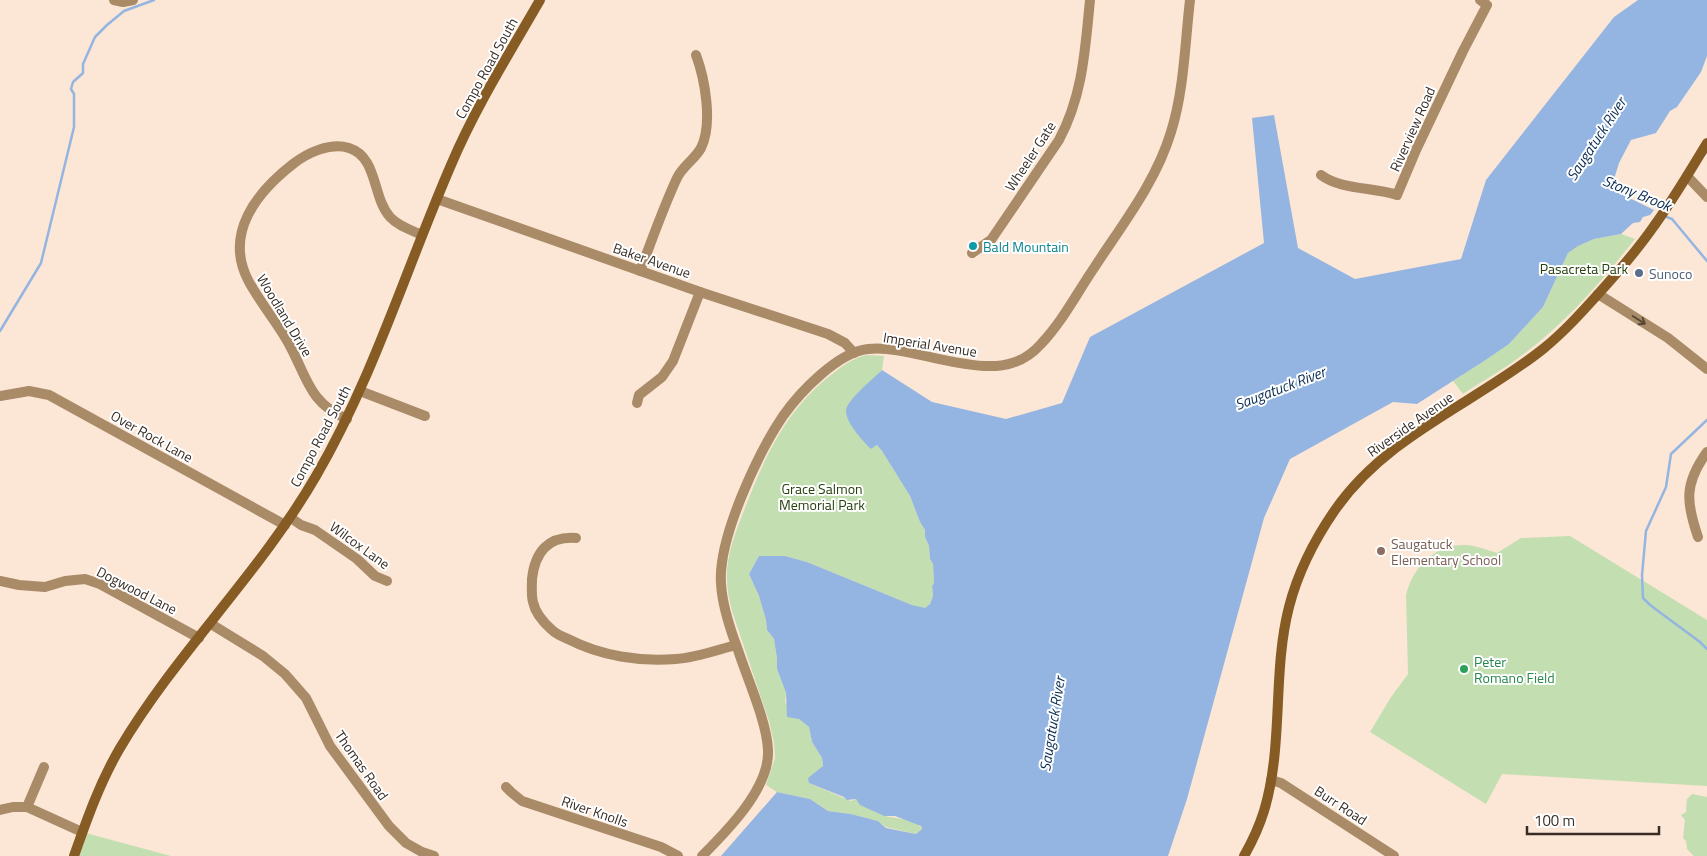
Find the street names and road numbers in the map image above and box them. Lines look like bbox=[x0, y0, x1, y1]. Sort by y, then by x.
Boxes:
street label: Compo Road South bbox=[450, 14, 522, 122]
street label: Riverview Road bbox=[1384, 83, 1440, 175]
street label: Wheeler Gate bbox=[999, 117, 1061, 195]
street label: Baker Avenue bbox=[610, 237, 694, 283]
street label: Woodland Drive bbox=[252, 270, 318, 360]
street label: Imperial Avenue bbox=[882, 326, 978, 362]
street label: Compo Road South bbox=[284, 381, 356, 491]
street label: Riverside Avenue bbox=[1363, 386, 1457, 462]
street label: Over Rock Lane bbox=[107, 405, 197, 467]
street label: Wilcox Lane bbox=[326, 516, 394, 574]
street label: Dogwood Lane bbox=[93, 561, 181, 619]
street label: Thomas Road bbox=[330, 726, 394, 804]
street label: Burr Road bbox=[1310, 780, 1372, 830]
street label: River Knolls bbox=[559, 790, 631, 832]

